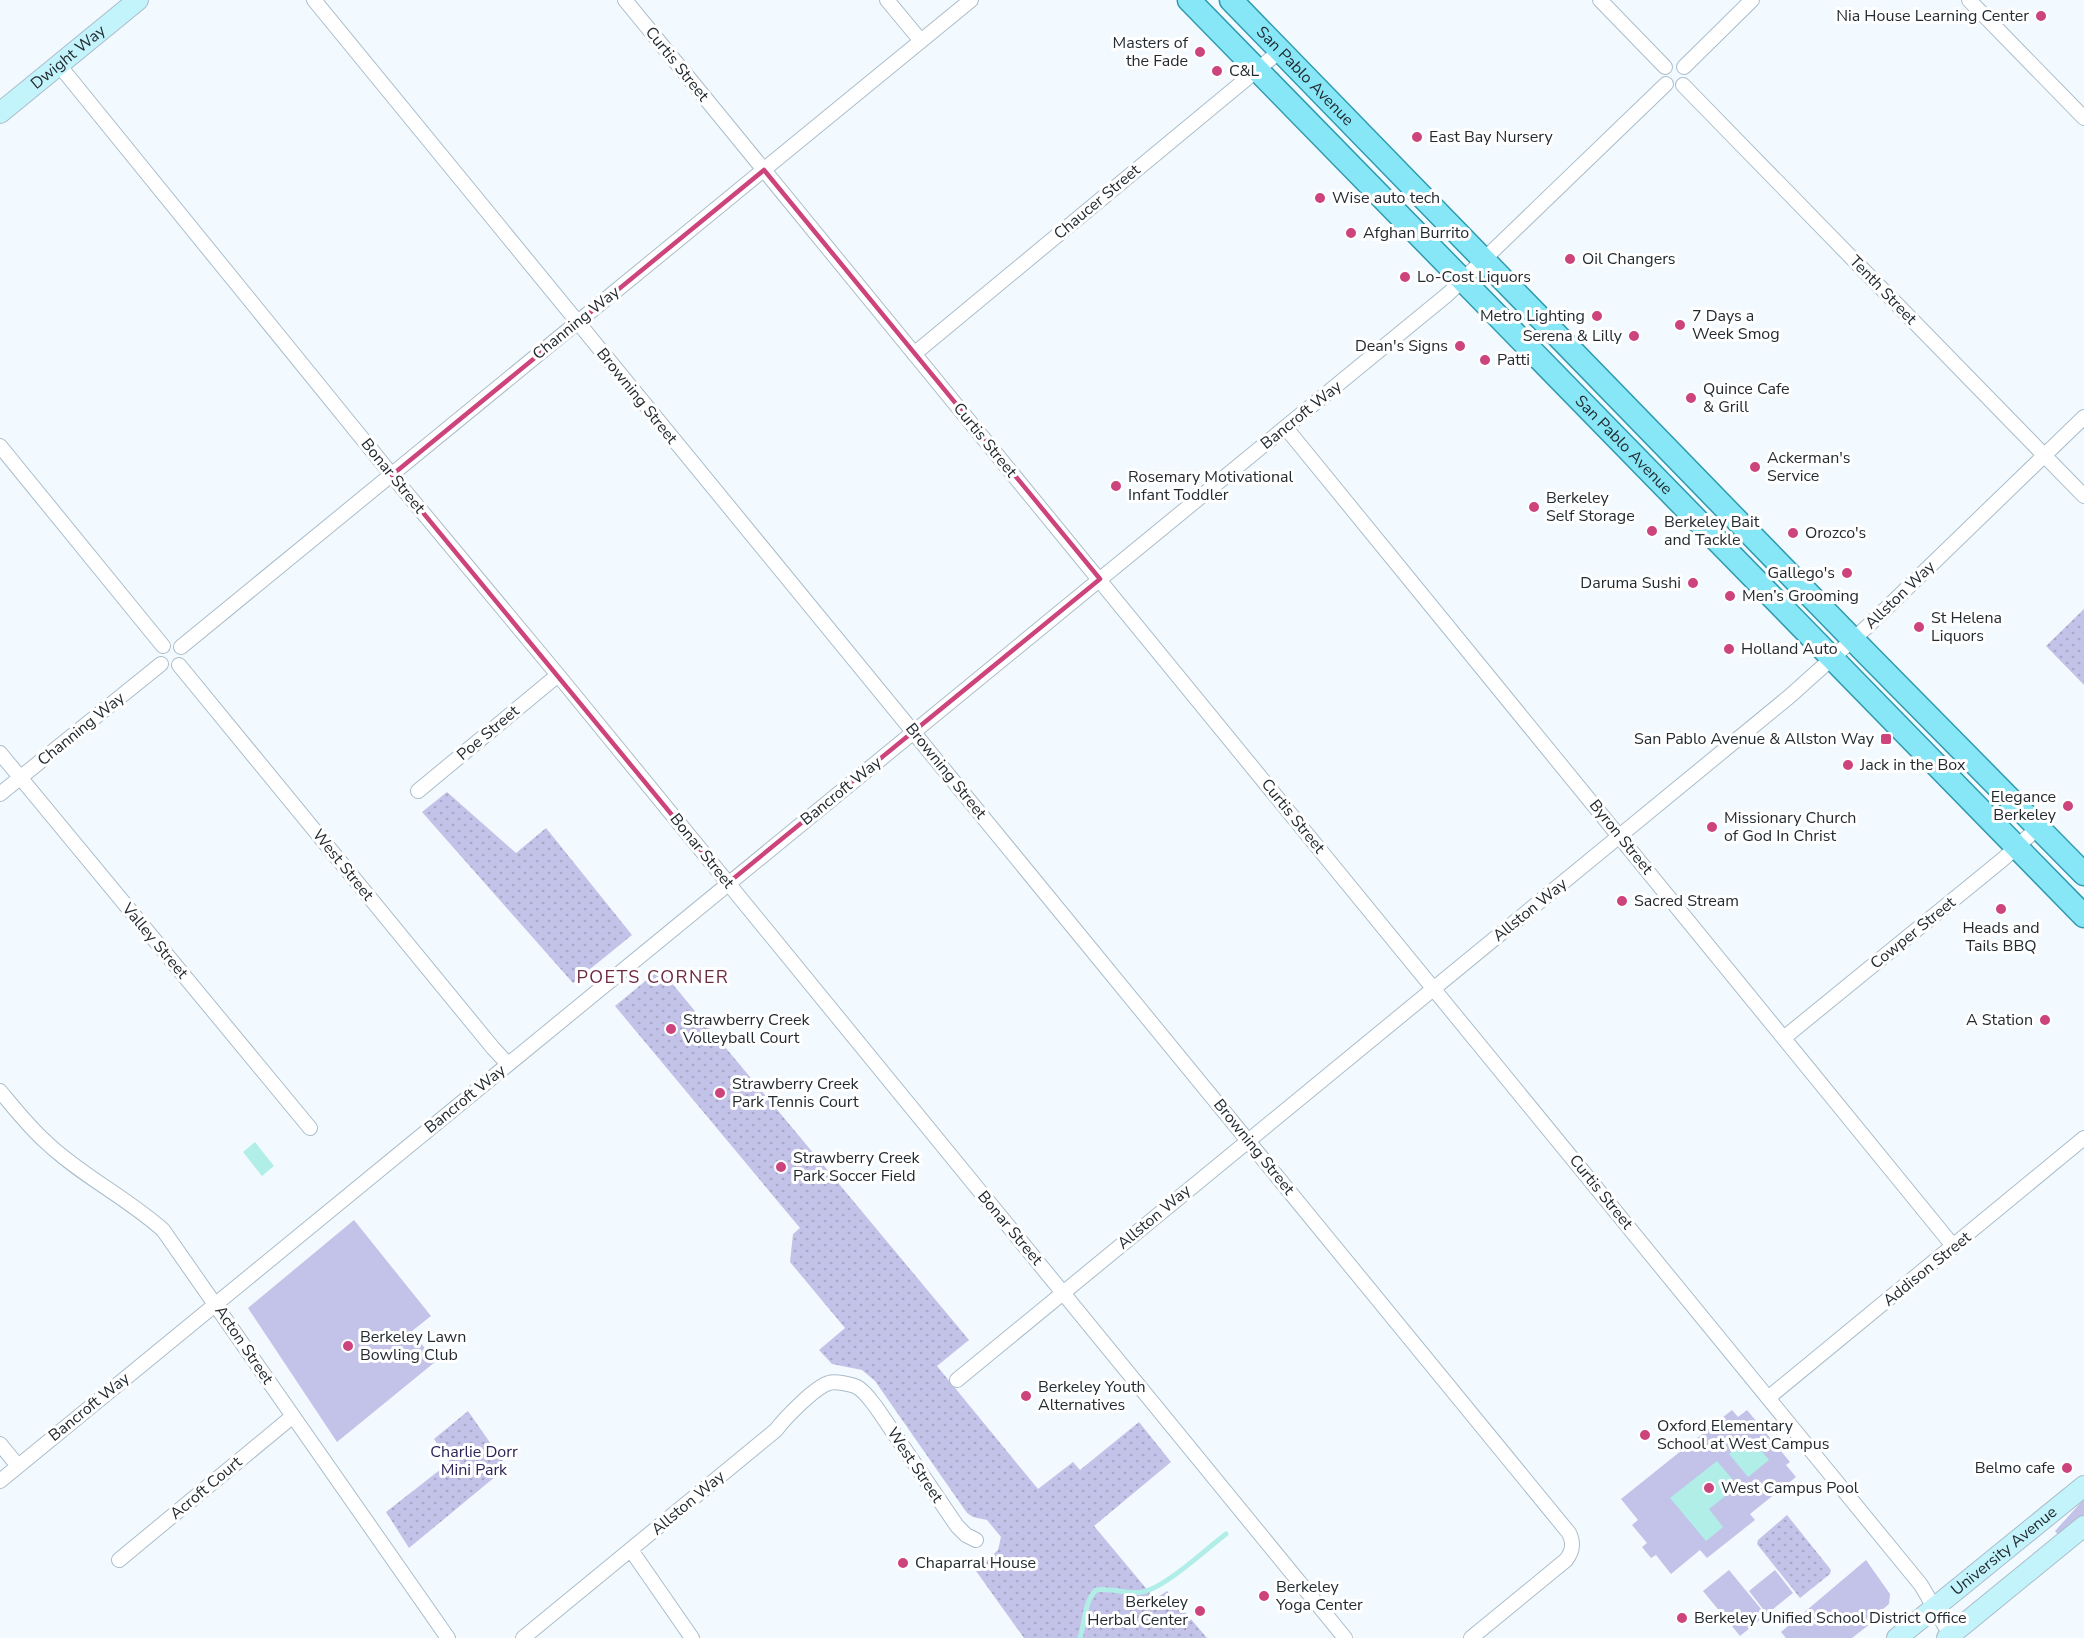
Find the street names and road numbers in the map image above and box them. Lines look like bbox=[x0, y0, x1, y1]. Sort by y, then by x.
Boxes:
street label: Dwight Way bbox=[26, 20, 111, 94]
street label: San Pablo Avenue bbox=[1251, 21, 1359, 131]
street label: Curtis Street bbox=[640, 22, 714, 106]
street label: Chaucer Street bbox=[1049, 159, 1145, 245]
street label: Tenth Street bbox=[1844, 251, 1922, 330]
street label: Channing Way bbox=[528, 281, 625, 365]
street label: Browning Street bbox=[591, 343, 683, 449]
street label: Bancroft Way bbox=[1256, 375, 1347, 454]
street label: San Pablo Avenue bbox=[1570, 390, 1677, 500]
street label: Curtis Street bbox=[948, 398, 1022, 482]
street label: Bonar Street bbox=[356, 434, 430, 519]
street label: Allston Way bbox=[1860, 555, 1940, 634]
street label: Channing Way bbox=[33, 687, 130, 771]
street label: Poe Street bbox=[452, 700, 524, 766]
street label: Browning Street bbox=[900, 718, 992, 824]
street label: Bancroft Way bbox=[796, 751, 887, 830]
street label: Curtis Street bbox=[1256, 774, 1330, 858]
street label: Byron Street bbox=[1584, 795, 1658, 879]
street label: Bonar Street bbox=[665, 809, 739, 894]
street label: West Street bbox=[307, 825, 379, 906]
street label: Allston Way bbox=[1488, 873, 1572, 947]
street label: Cowper Street bbox=[1866, 892, 1961, 974]
street label: Valley Street bbox=[116, 898, 193, 984]
street label: Bancroft Way bbox=[420, 1059, 511, 1138]
street label: Browning Street bbox=[1208, 1094, 1300, 1200]
street label: Curtis Street bbox=[1564, 1150, 1638, 1234]
street label: Allston Way bbox=[1113, 1179, 1196, 1254]
street label: Bonar Street bbox=[972, 1186, 1048, 1270]
street label: Addison Street bbox=[1878, 1226, 1976, 1311]
street label: Acton Street bbox=[210, 1301, 279, 1389]
street label: Bancroft Way bbox=[44, 1367, 135, 1446]
street label: West Street bbox=[882, 1423, 948, 1507]
street label: Acroft Court bbox=[165, 1451, 247, 1525]
street label: Allston Way bbox=[647, 1465, 730, 1540]
street label: University Avenue bbox=[1946, 1501, 2062, 1601]

